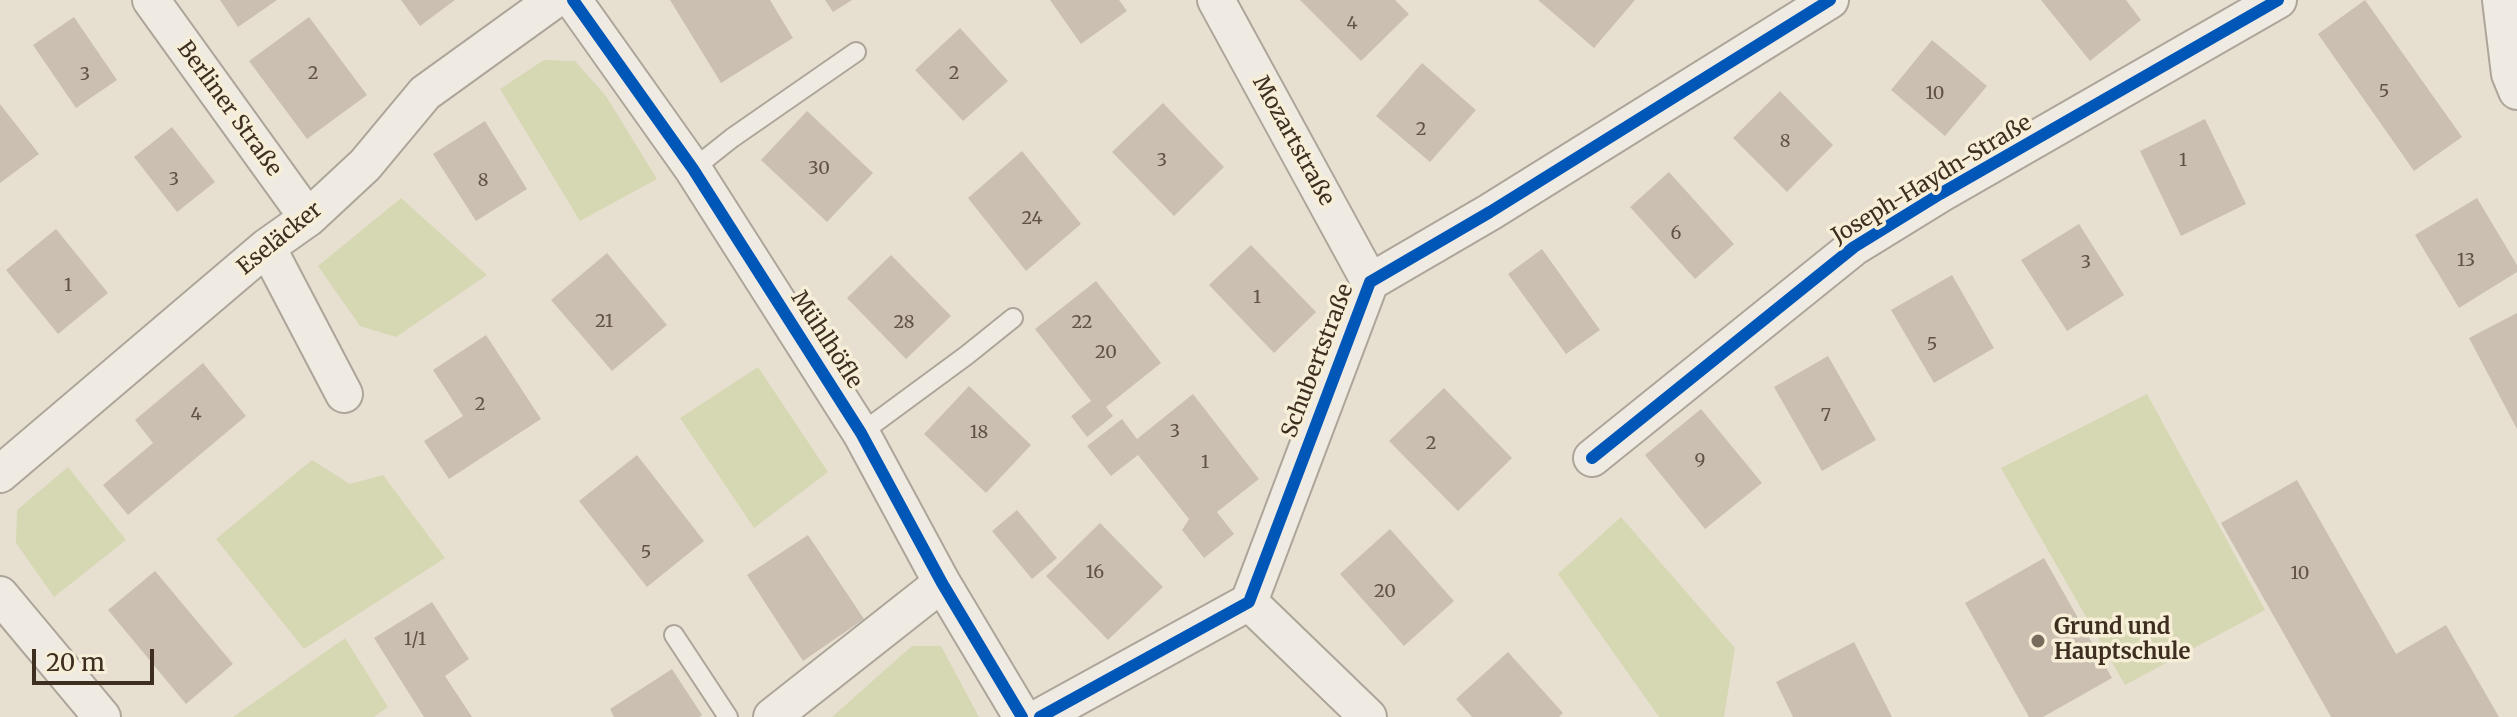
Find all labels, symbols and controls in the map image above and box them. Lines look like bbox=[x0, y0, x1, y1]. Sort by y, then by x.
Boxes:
house number: 4 bbox=[1346, 13, 1358, 35]
street label: Berliner Straße bbox=[171, 36, 287, 182]
house number: 2 bbox=[308, 63, 318, 85]
house number: 2 bbox=[949, 63, 959, 85]
house number: 3 bbox=[80, 64, 90, 86]
street label: Mozartstraße bbox=[1247, 72, 1339, 210]
house number: 5 bbox=[2379, 81, 2389, 103]
house number: 10 bbox=[1926, 83, 1944, 105]
street label: Joseph-Haydn-Straße bbox=[1828, 110, 2036, 250]
house number: 2 bbox=[1416, 119, 1426, 141]
house number: 8 bbox=[1780, 131, 1790, 153]
house number: 3 bbox=[1157, 150, 1167, 172]
house number: 1 bbox=[2179, 150, 2187, 172]
house number: 30 bbox=[808, 158, 830, 180]
house number: 3 bbox=[169, 169, 179, 191]
house number: 8 bbox=[478, 170, 488, 192]
street label: Eseläcker bbox=[232, 197, 328, 281]
house number: 24 bbox=[1021, 208, 1043, 230]
house number: 6 bbox=[1671, 223, 1681, 245]
house number: 13 bbox=[2457, 250, 2475, 272]
house number: 3 bbox=[2081, 252, 2091, 274]
house number: 1 bbox=[64, 275, 72, 297]
street label: Schubertstraße bbox=[1277, 280, 1359, 442]
street label: Mühlhöfle bbox=[785, 286, 867, 394]
house number: 1 bbox=[1253, 287, 1261, 309]
house number: 21 bbox=[595, 311, 613, 333]
house number: 28 bbox=[893, 312, 915, 334]
house number: 22 bbox=[1071, 312, 1093, 334]
house number: 5 bbox=[1927, 334, 1937, 356]
house number: 20 bbox=[1095, 342, 1117, 364]
house number: 2 bbox=[475, 394, 485, 416]
house number: 4 bbox=[190, 404, 202, 426]
house number: 7 bbox=[1821, 405, 1831, 427]
house number: 3 bbox=[1170, 421, 1180, 443]
house number: 18 bbox=[970, 422, 988, 444]
house number: 2 bbox=[1426, 433, 1436, 455]
house number: 9 bbox=[1695, 450, 1705, 472]
house number: 1 bbox=[1201, 452, 1209, 474]
house number: 5 bbox=[641, 542, 651, 564]
house number: 16 bbox=[1086, 562, 1104, 584]
house number: 10 bbox=[2291, 563, 2309, 585]
house number: 20 bbox=[1374, 581, 1396, 603]
place label: Grund und Hauptschule bbox=[2054, 615, 2190, 666]
house number: 1/1 bbox=[404, 629, 426, 651]
marker: Grund und Hauptschule bbox=[2029, 632, 2047, 650]
scale bar bbox=[36, 633, 158, 683]
text: 20 m bbox=[46, 647, 105, 678]

